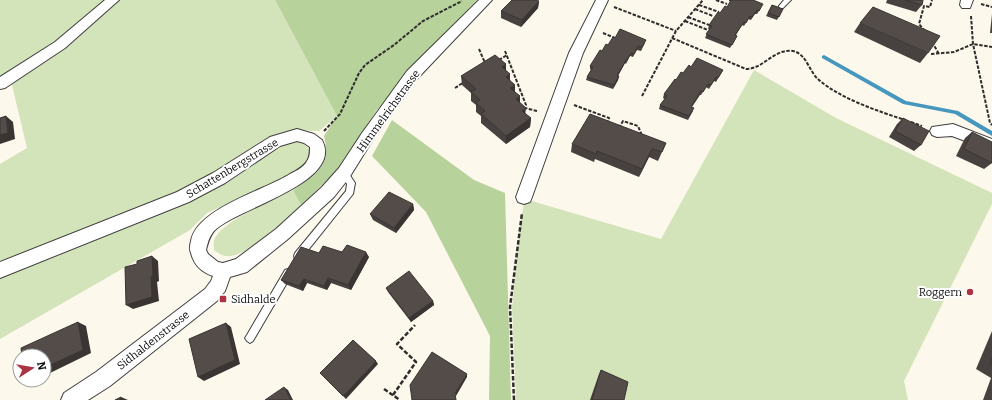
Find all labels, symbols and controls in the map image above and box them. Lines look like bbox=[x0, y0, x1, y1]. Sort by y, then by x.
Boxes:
street label: Himmelrichstrasse bbox=[354, 68, 423, 155]
street label: Schattenbergstrasse bbox=[184, 136, 281, 201]
place label: Roggern bbox=[919, 286, 962, 299]
marker: Roggern bbox=[965, 287, 975, 297]
place label: Sidhalde bbox=[231, 293, 276, 306]
marker: Sidhalde bbox=[218, 294, 228, 304]
street label: Sidhaldenstrasse bbox=[115, 308, 192, 373]
north arrow bbox=[12, 348, 52, 388]
text: N bbox=[34, 361, 49, 372]

